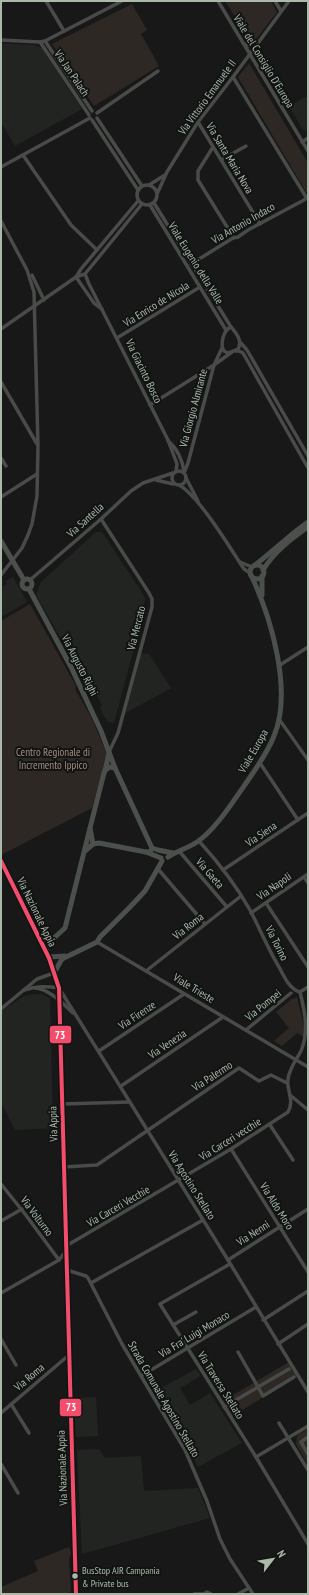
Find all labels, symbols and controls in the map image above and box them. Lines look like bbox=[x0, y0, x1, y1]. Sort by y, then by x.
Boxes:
street label: Viale del Consiglio D'Europa bbox=[230, 11, 297, 110]
street label: Via Jan Palach bbox=[51, 46, 93, 99]
street label: Via Vittorio Emanuele II bbox=[174, 57, 239, 138]
street label: Via Santa Maria Nova bbox=[203, 119, 257, 196]
street label: Via Antonio Indaco bbox=[208, 199, 277, 247]
street label: Viale Eugenio della Valle bbox=[165, 219, 227, 307]
street label: Via Enrico de Nicola bbox=[119, 278, 192, 330]
street label: Via Giacinto Bosco bbox=[122, 336, 166, 406]
street label: Via Giorgio Almirante bbox=[176, 367, 210, 450]
street label: Via Santella bbox=[63, 500, 106, 541]
street label: Via Mercato bbox=[124, 604, 148, 652]
street label: Via Augusto Righi bbox=[58, 631, 101, 698]
street label: Viale Europa bbox=[234, 727, 271, 776]
park label: Centro Regionale di Incremento Ippico bbox=[16, 745, 90, 772]
street label: Via Siena bbox=[242, 818, 279, 850]
street label: Via Gaeta bbox=[192, 854, 227, 891]
street label: Via Napoli bbox=[253, 869, 294, 904]
street label: Via Nazionale Appia bbox=[14, 874, 60, 949]
street label: Via Roma bbox=[169, 910, 206, 943]
street label: Via Torino bbox=[262, 922, 292, 963]
street label: Viale Trieste bbox=[170, 970, 218, 1006]
street label: Via Pompei bbox=[241, 986, 284, 1024]
street label: Via Firenze bbox=[115, 997, 159, 1033]
line badge: 73 bbox=[49, 1025, 72, 1044]
street label: Via Venezia bbox=[144, 1026, 189, 1062]
text: 73 bbox=[55, 1028, 65, 1042]
street label: Via Palermo bbox=[188, 1058, 235, 1095]
street label: Via Appia bbox=[45, 1106, 61, 1143]
street label: Via Carceri vecchie bbox=[196, 1114, 264, 1164]
street label: Via Agostino Stellato bbox=[165, 1147, 219, 1222]
street label: Via Aldo Moro bbox=[256, 1179, 297, 1232]
street label: Via Carceri Vecchie bbox=[83, 1182, 153, 1230]
street label: Via Volturno bbox=[17, 1193, 57, 1239]
street label: Via Nenni bbox=[233, 1217, 272, 1249]
street label: Via Fra' Luigi Monaco bbox=[155, 1307, 232, 1361]
street label: Strada Comunale Agostino Stellato bbox=[125, 1339, 203, 1460]
street label: Via Traversa Stellato bbox=[194, 1348, 247, 1422]
street label: Via Roma bbox=[10, 1360, 47, 1394]
line badge: 73 bbox=[59, 1398, 82, 1417]
text: 73 bbox=[66, 1400, 76, 1414]
street label: Via Nazionale Appia bbox=[54, 1430, 70, 1507]
north arrow bbox=[253, 1539, 293, 1579]
text: N bbox=[274, 1548, 289, 1560]
place label: BusStop AIR Campania & Private bus bbox=[82, 1564, 160, 1590]
marker: BusStop AIR Campania & Private bus bbox=[70, 1571, 80, 1581]

